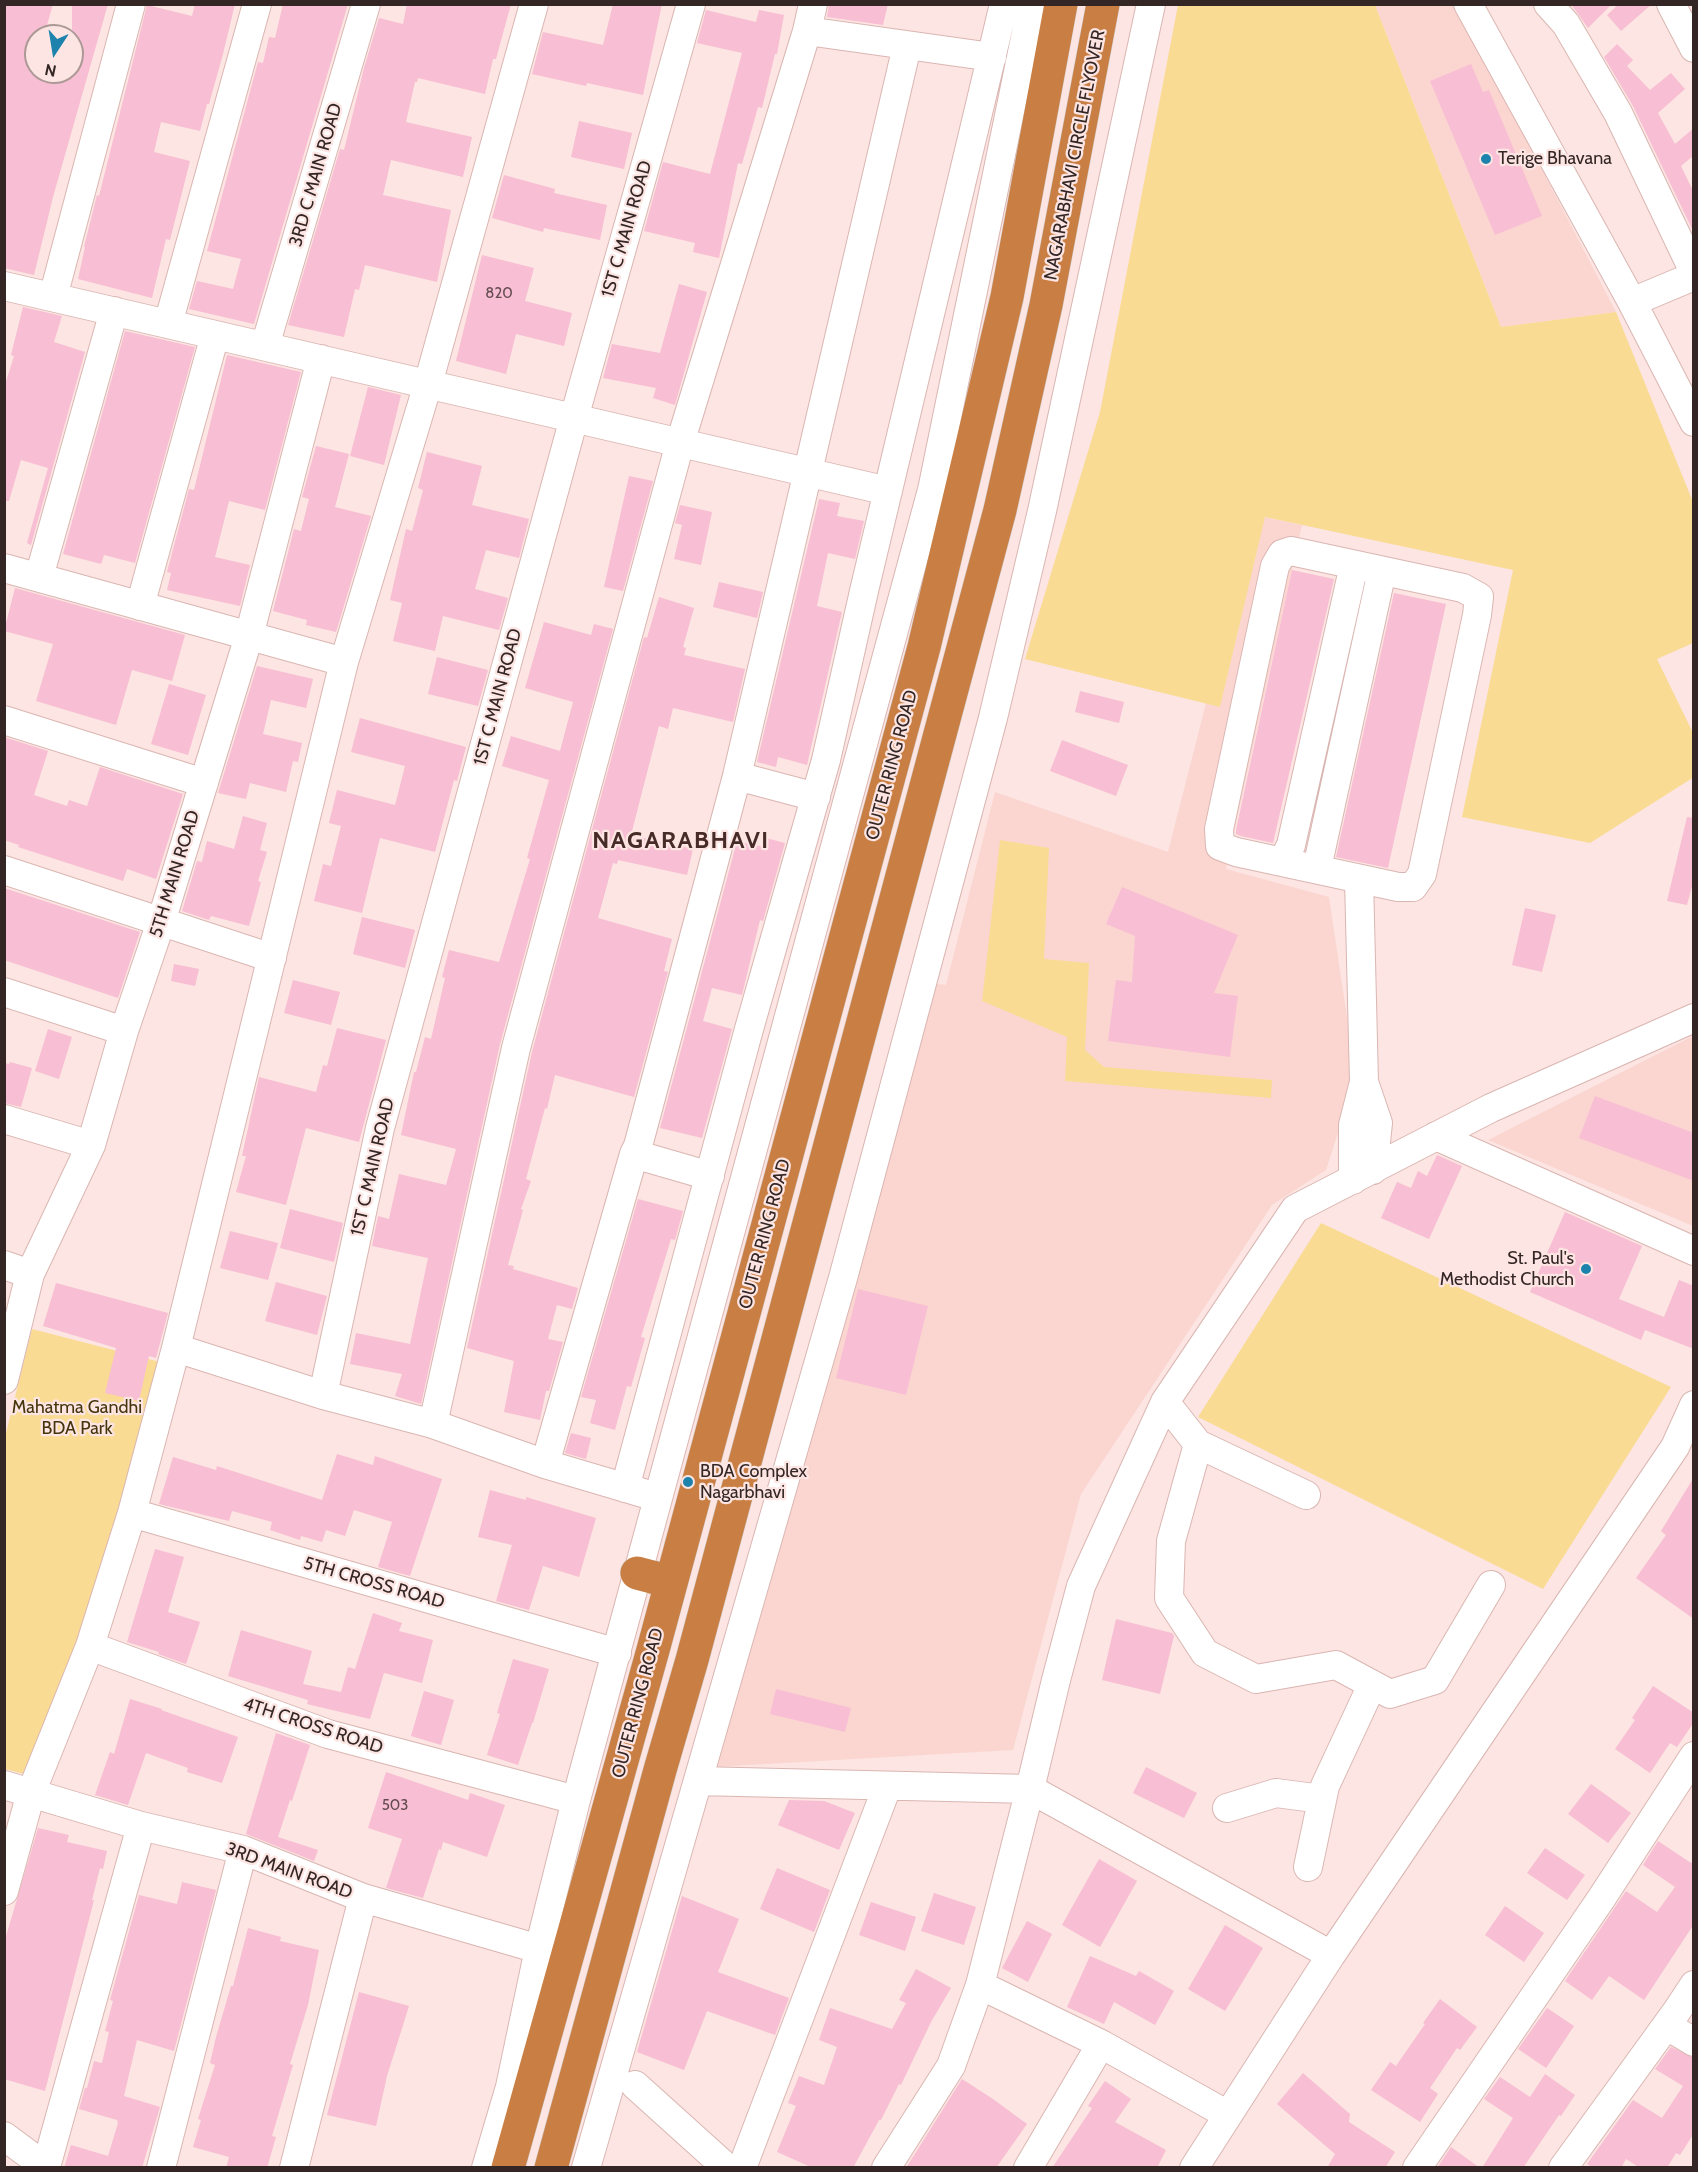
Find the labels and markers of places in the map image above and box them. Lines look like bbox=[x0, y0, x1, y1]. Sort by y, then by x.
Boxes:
place label: Terige Bhavana bbox=[1498, 148, 1612, 170]
marker: Terige Bhavana bbox=[1479, 152, 1493, 166]
place label: St. Paul's Methodist Church bbox=[1440, 1248, 1574, 1290]
marker: St. Paul's Methodist Church bbox=[1579, 1262, 1593, 1276]
place label: BDA Complex Nagarbhavi bbox=[700, 1461, 807, 1504]
marker: BDA Complex Nagarbhavi bbox=[681, 1475, 695, 1489]

